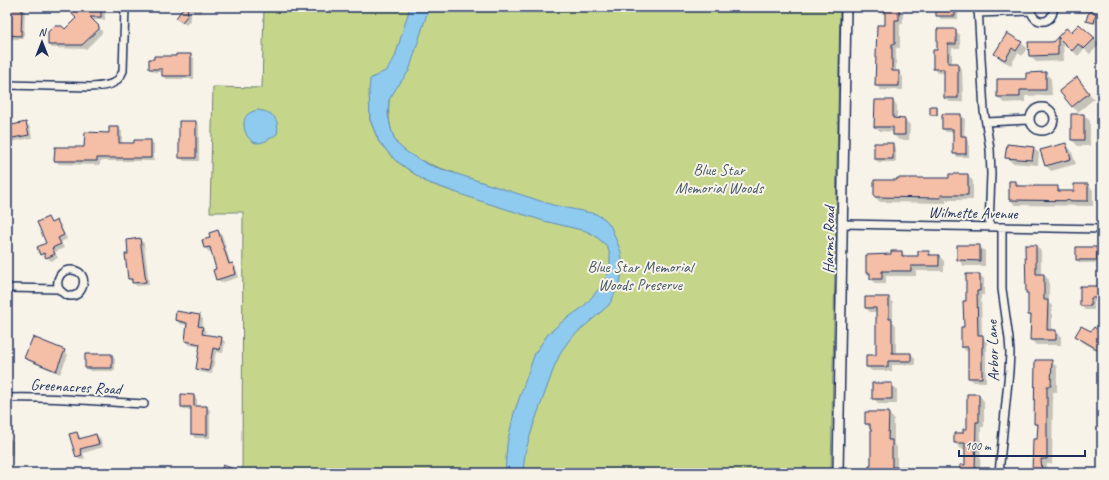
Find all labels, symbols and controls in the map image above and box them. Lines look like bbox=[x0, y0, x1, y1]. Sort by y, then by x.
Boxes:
north arrow bbox=[22, 22, 62, 62]
text: N bbox=[39, 25, 48, 39]
park label: Blue Star Memorial Woods bbox=[675, 160, 765, 198]
street label: Wilmette Avenue bbox=[928, 202, 1020, 224]
street label: Harms Road bbox=[818, 203, 840, 274]
park label: Blue Star Memorial Woods Preserve bbox=[587, 257, 696, 295]
street label: Arbor Lane bbox=[982, 318, 1004, 382]
street label: Greenacres Road bbox=[30, 375, 125, 400]
scale bar bbox=[959, 432, 1085, 458]
text: 100 m bbox=[965, 438, 992, 454]

